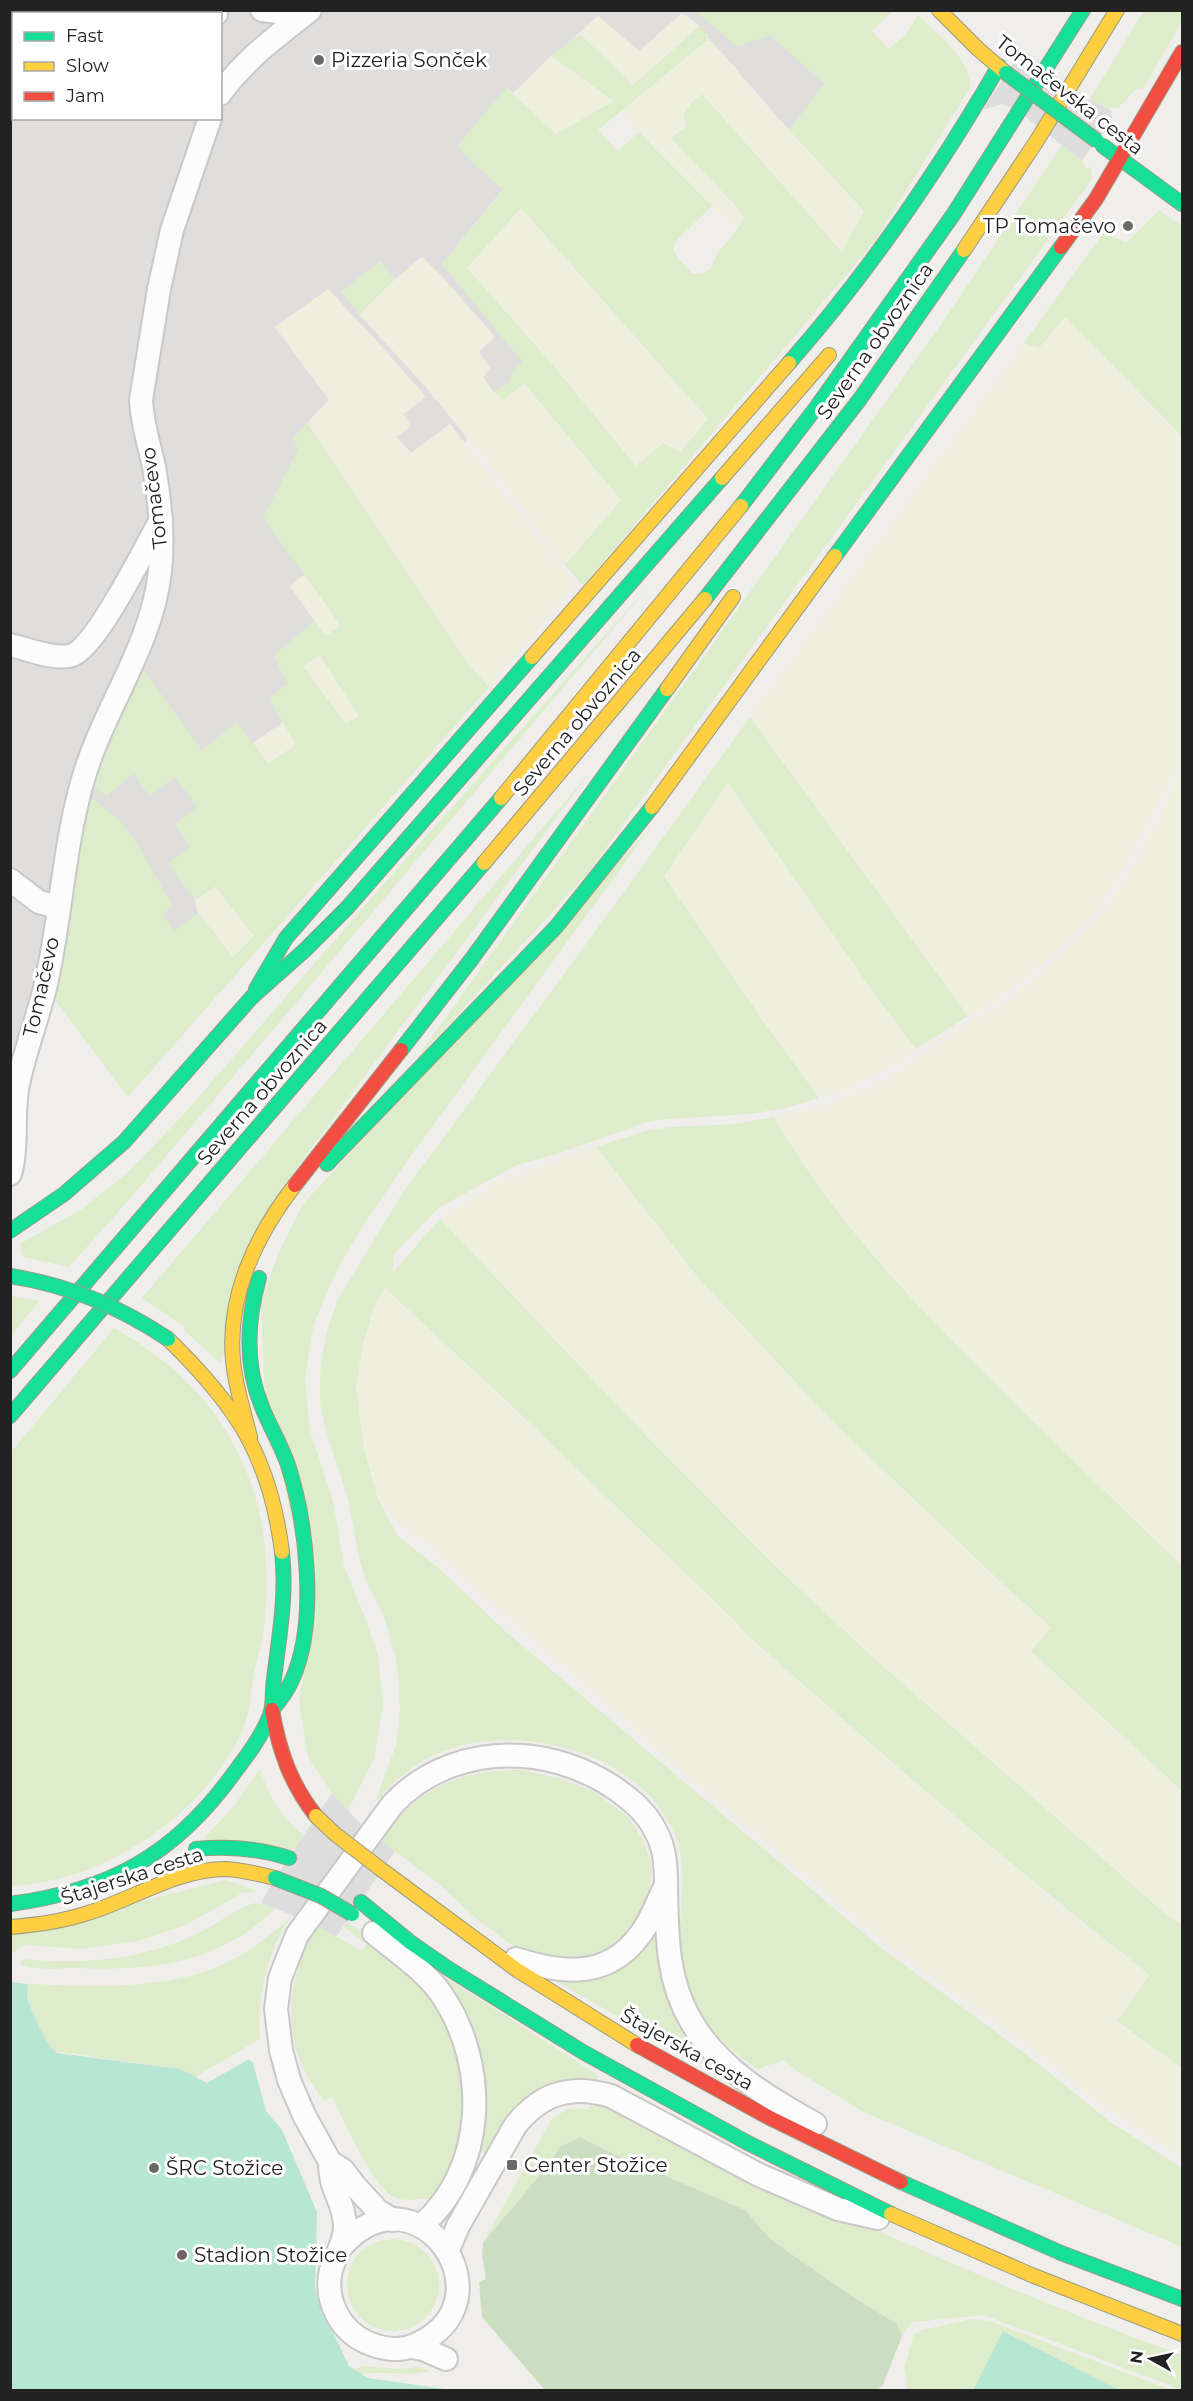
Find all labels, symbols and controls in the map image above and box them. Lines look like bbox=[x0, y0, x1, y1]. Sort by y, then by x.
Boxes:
legend bbox=[12, 12, 222, 120]
text: Fast bbox=[66, 25, 104, 47]
street label: Tomačevska cesta bbox=[991, 30, 1149, 160]
place label: Pizzeria Sonček bbox=[331, 48, 487, 72]
marker: Pizzeria Sonček bbox=[312, 53, 326, 67]
text: Slow bbox=[66, 55, 109, 77]
text: Jam bbox=[65, 85, 105, 107]
place label: TP Tomačevo bbox=[983, 214, 1116, 238]
marker: TP Tomačevo bbox=[1121, 219, 1135, 233]
street label: Severna obvoznica bbox=[812, 258, 938, 424]
street label: Tomačevo bbox=[136, 446, 172, 550]
street label: Severna obvoznica bbox=[508, 643, 646, 801]
street label: Tomačevo bbox=[18, 935, 64, 1039]
street label: Severna obvoznica bbox=[192, 1014, 332, 1170]
street label: Štajerska cesta bbox=[58, 1842, 206, 1910]
street label: Štajerska cesta bbox=[616, 2003, 758, 2095]
place label: Center Stožice bbox=[524, 2153, 668, 2177]
place label: ŠRC Stožice bbox=[166, 2156, 283, 2180]
marker: Center Stožice bbox=[505, 2158, 519, 2172]
marker: ŠRC Stožice bbox=[147, 2161, 161, 2175]
place label: Stadion Stožice bbox=[194, 2243, 347, 2267]
marker: Stadion Stožice bbox=[175, 2248, 189, 2262]
north arrow bbox=[1121, 2329, 1181, 2389]
text: N bbox=[1126, 2349, 1147, 2365]

